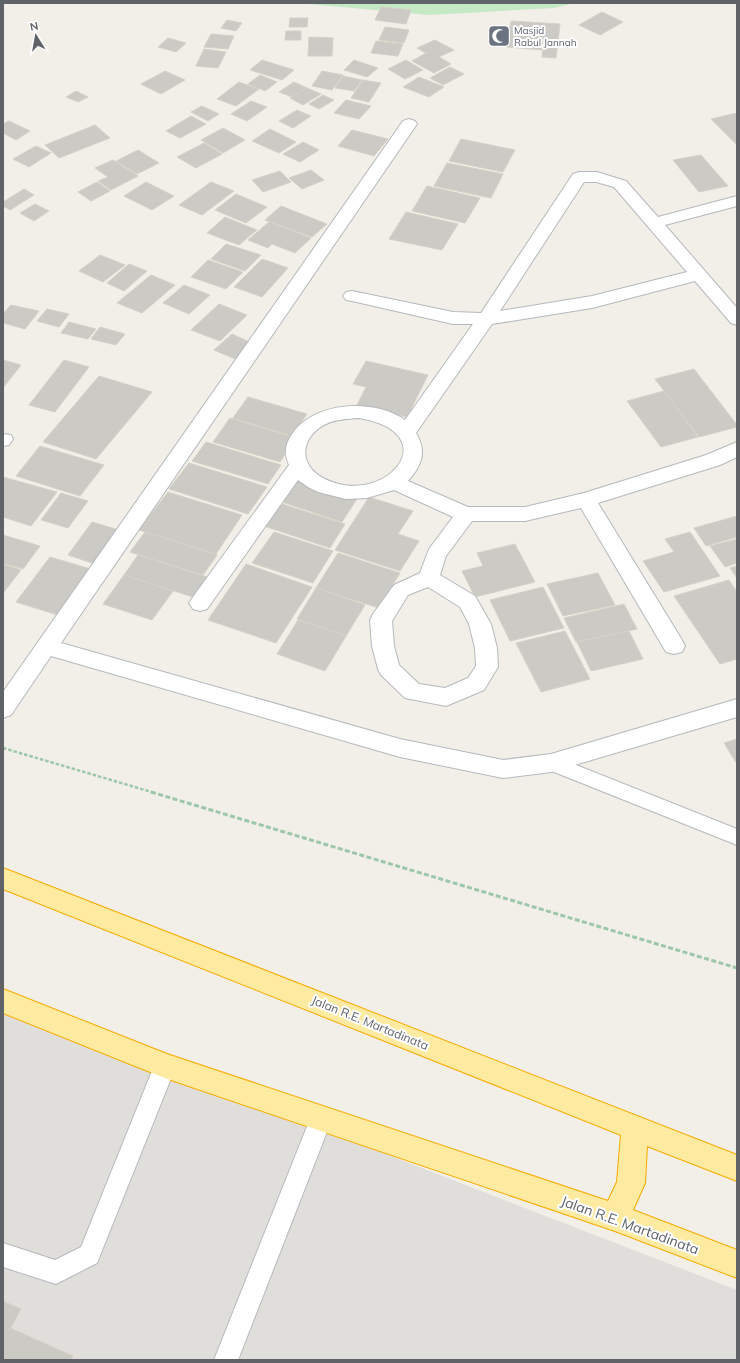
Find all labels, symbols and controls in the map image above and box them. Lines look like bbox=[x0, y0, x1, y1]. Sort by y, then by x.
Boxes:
north arrow bbox=[16, 16, 56, 56]
text: N bbox=[29, 19, 40, 34]
mosque icon: Masjid Rabul Jannah bbox=[486, 23, 512, 49]
place label: Masjid Rabul Jannah bbox=[514, 24, 577, 49]
street label: Jalan R.E. Martadinata bbox=[310, 992, 431, 1053]
street label: Jalan R.E. Martadinata bbox=[559, 1192, 701, 1258]

